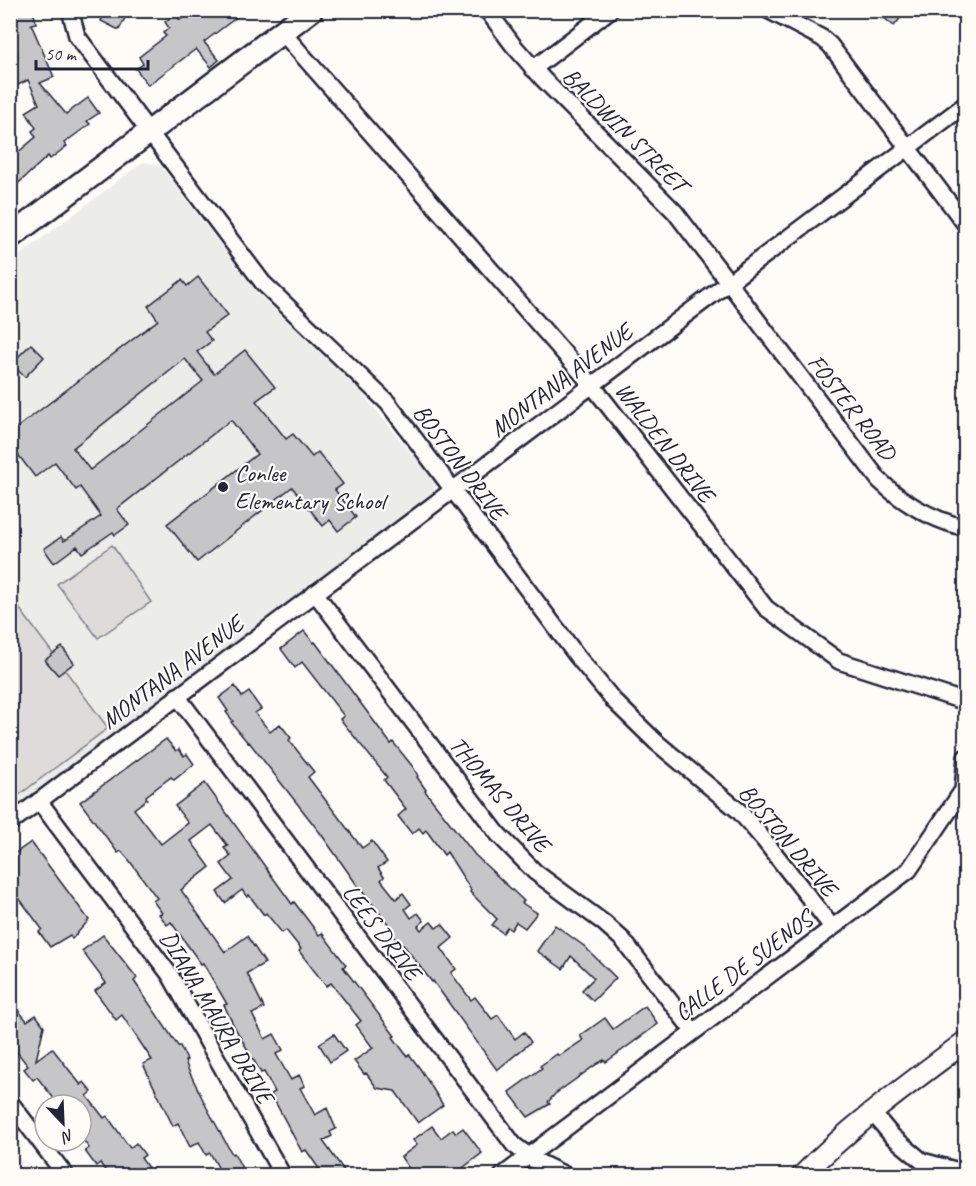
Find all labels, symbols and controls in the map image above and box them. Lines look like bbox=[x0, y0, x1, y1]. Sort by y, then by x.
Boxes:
scale bar bbox=[36, 33, 148, 71]
text: 50 m bbox=[45, 43, 78, 65]
street label: BALDWIN STREET bbox=[556, 61, 698, 203]
street label: MONTANA AVENUE bbox=[484, 315, 641, 443]
street label: FOSTER ROAD bbox=[801, 348, 904, 468]
street label: WALDEN DRIVE bbox=[609, 376, 723, 511]
street label: BOSTON DRIVE bbox=[407, 398, 515, 529]
place label: Conlee Elementary School bbox=[235, 458, 389, 516]
marker: Conlee Elementary School bbox=[216, 480, 230, 494]
street label: MONTANA AVENUE bbox=[95, 607, 252, 735]
street label: THOMAS DRIVE bbox=[443, 730, 559, 860]
street label: BOSTON DRIVE bbox=[732, 778, 846, 905]
street label: LEES DRIVE bbox=[336, 878, 430, 989]
street label: CALLE DE SUENOS bbox=[668, 902, 821, 1028]
street label: DIANA MAURA DRIVE bbox=[154, 925, 282, 1111]
north arrow bbox=[33, 1093, 93, 1153]
text: N bbox=[57, 1125, 77, 1148]

